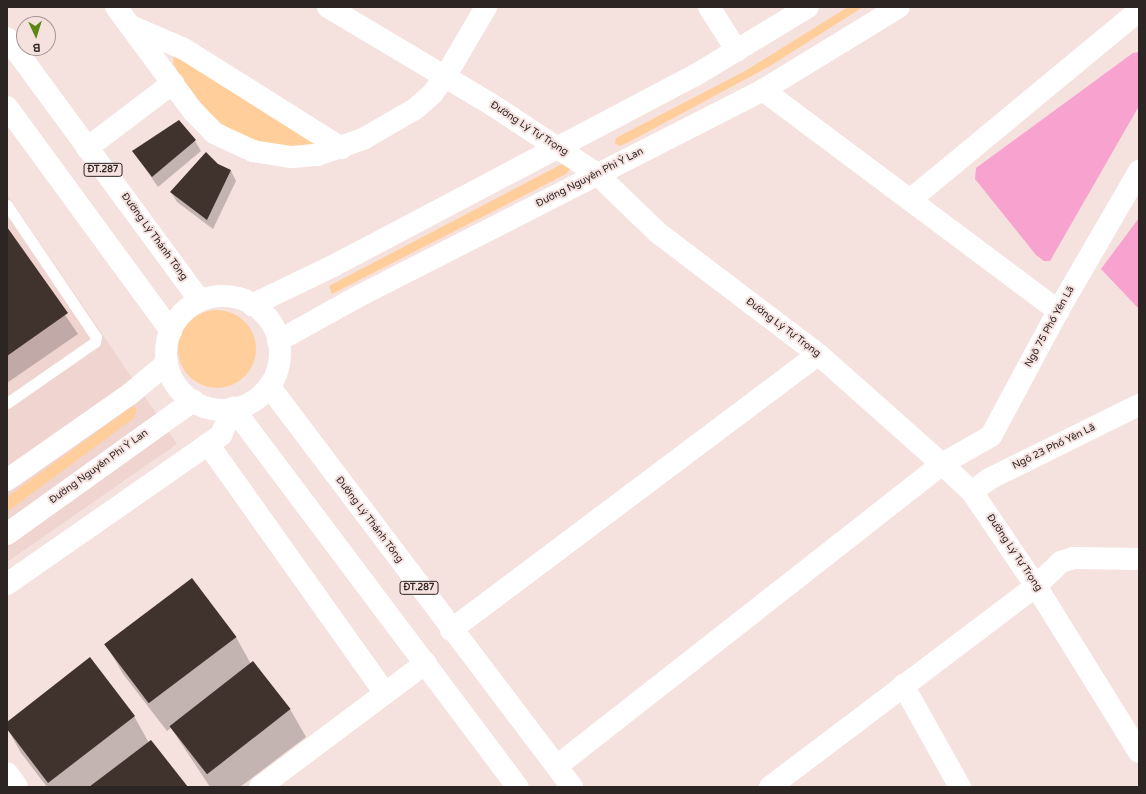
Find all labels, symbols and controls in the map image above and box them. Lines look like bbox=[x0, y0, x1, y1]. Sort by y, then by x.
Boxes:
north arrow bbox=[16, 16, 56, 56]
text: B bbox=[33, 41, 41, 54]
street label: Đường Lý Tự Trọng bbox=[488, 99, 570, 159]
street label: Đường Nguyên Phi Ỷ Lan bbox=[534, 146, 646, 210]
road number: ĐT.287 bbox=[83, 163, 123, 177]
street label: Đường Lý Thánh Tông bbox=[118, 191, 190, 283]
street label: Ngõ 75 Phố Yên Lã bbox=[1023, 284, 1077, 370]
street label: Đường Lý Tự Trọng bbox=[743, 296, 823, 360]
street label: Ngõ 23 Phố Yên Lã bbox=[1011, 422, 1097, 472]
street label: Đường Nguyên Phi Ỷ Lan bbox=[47, 427, 151, 507]
street label: Đường Lý Thánh Tông bbox=[333, 474, 405, 566]
street label: Đường Lý Tự Trọng bbox=[984, 512, 1044, 594]
road number: ĐT.287 bbox=[399, 581, 439, 595]

